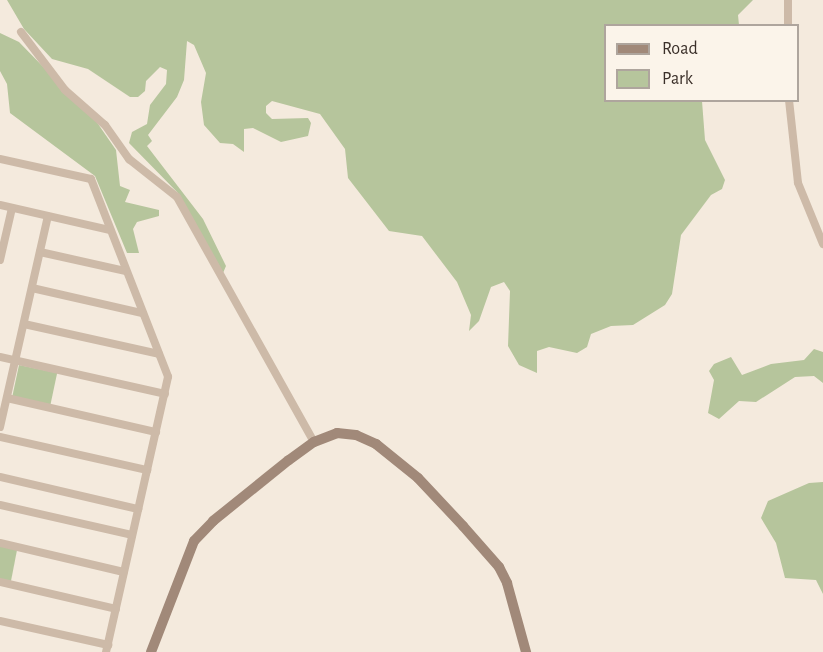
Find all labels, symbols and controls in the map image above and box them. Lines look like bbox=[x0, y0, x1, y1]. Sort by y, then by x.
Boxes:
legend bbox=[604, 24, 799, 102]
text: Road bbox=[662, 40, 698, 58]
text: Park bbox=[662, 70, 693, 88]

